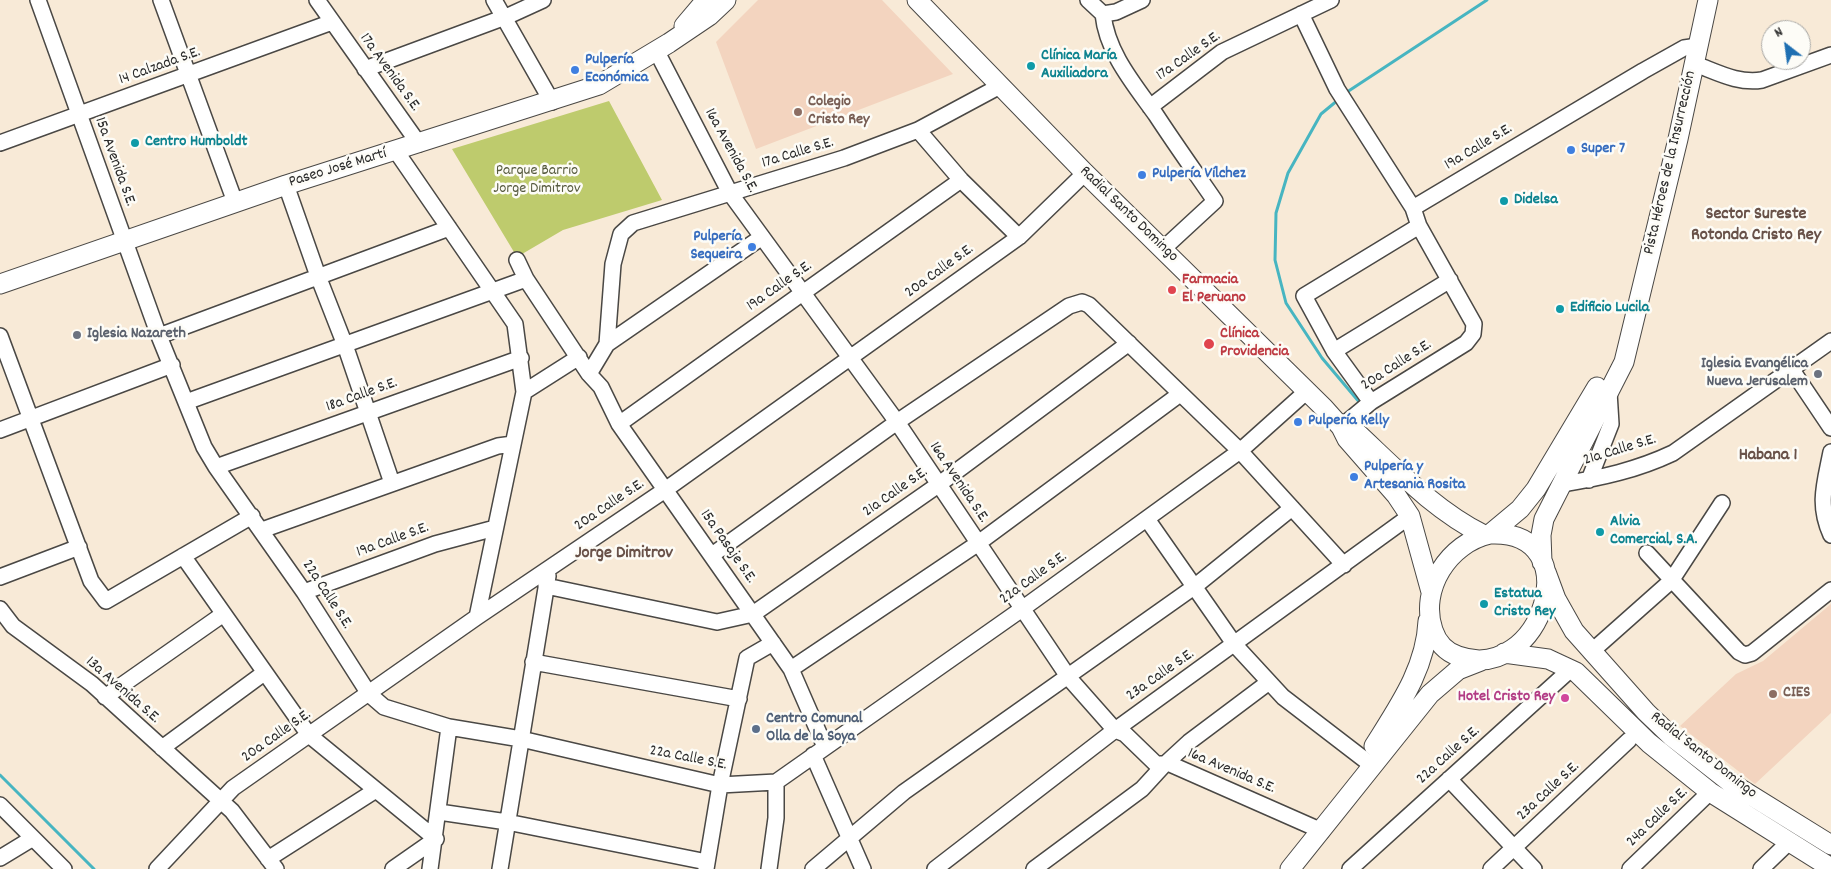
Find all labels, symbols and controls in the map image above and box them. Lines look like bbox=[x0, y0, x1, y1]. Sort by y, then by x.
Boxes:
north arrow bbox=[1761, 20, 1811, 70]
text: N bbox=[1771, 22, 1787, 43]
street label: 17a Calle S.E. bbox=[1153, 28, 1225, 86]
street label: 17a Avenida S.E. bbox=[354, 30, 424, 116]
street label: 14 Calzada S.E. bbox=[117, 43, 203, 91]
place label: Clínica María Auxiliadora bbox=[1041, 47, 1117, 85]
place label: Pulpería Económica bbox=[585, 51, 648, 89]
marker: Clínica María Auxiliadora bbox=[1025, 60, 1037, 72]
marker: Pulpería Económica bbox=[569, 64, 581, 76]
street label: Pista Héroes de la Insurrección bbox=[1641, 69, 1701, 257]
place label: Colegio Cristo Rey bbox=[808, 93, 870, 131]
street label: 16a Avenida S.E. bbox=[699, 105, 761, 197]
marker: Colegio Cristo Rey bbox=[792, 106, 804, 118]
street label: 15a Avenida S.E. bbox=[89, 115, 139, 209]
street label: 19a Calle S.E. bbox=[1442, 120, 1516, 176]
place label: Centro Humboldt bbox=[145, 133, 247, 153]
street label: 17a Calle S.E. bbox=[760, 134, 836, 174]
marker: Centro Humboldt bbox=[129, 137, 141, 149]
place label: Super 7 bbox=[1581, 140, 1625, 160]
marker: Super 7 bbox=[1565, 144, 1577, 156]
street label: Paseo José Martí bbox=[287, 145, 389, 193]
park label: Parque Barrio Jorge Dimitrov bbox=[493, 162, 581, 200]
street label: Radial Santo Domingo bbox=[1075, 163, 1181, 267]
place label: Pulpería Vílchez bbox=[1152, 165, 1246, 185]
marker: Pulpería Vílchez bbox=[1136, 169, 1148, 181]
place label: Didelsa bbox=[1514, 191, 1558, 211]
marker: Didelsa bbox=[1498, 195, 1510, 207]
district label: Sector Sureste Rotonda Cristo Rey bbox=[1691, 205, 1821, 248]
place label: Pulpería Sequeira bbox=[690, 228, 742, 266]
marker: Pulpería Sequeira bbox=[746, 241, 758, 253]
street label: 20a Calle S.E. bbox=[902, 241, 978, 303]
street label: 19a Calle S.E. bbox=[744, 258, 816, 316]
place label: Farmacia El Peruano bbox=[1182, 271, 1246, 309]
marker: Farmacia El Peruano bbox=[1166, 284, 1178, 296]
place label: Edificio Lucila bbox=[1570, 299, 1649, 319]
marker: Edificio Lucila bbox=[1554, 303, 1566, 315]
place label: Iglesia Nazareth bbox=[87, 325, 186, 345]
place label: Clínica Providencia bbox=[1220, 325, 1289, 363]
marker: Iglesia Nazareth bbox=[71, 329, 83, 341]
street label: 20a Calle S.E. bbox=[1358, 336, 1436, 396]
marker: Clínica Providencia bbox=[1202, 337, 1216, 351]
place label: Iglesia Evangélica Nueva Jerusalem bbox=[1701, 355, 1808, 393]
marker: Iglesia Evangélica Nueva Jerusalem bbox=[1812, 368, 1824, 380]
street label: 18a Calle S.E. bbox=[324, 374, 400, 418]
place label: Pulpería Kelly bbox=[1308, 412, 1389, 432]
marker: Pulpería Kelly bbox=[1292, 416, 1304, 428]
street label: 21a Calle S.E. bbox=[1581, 431, 1659, 471]
street label: 16a Avenida S.E. bbox=[924, 439, 992, 527]
district label: Habana 1 bbox=[1739, 446, 1797, 468]
place label: Pulpería y Artesania Rosita bbox=[1364, 458, 1465, 496]
street label: 21a Calle S.E. bbox=[860, 464, 932, 522]
marker: Pulpería y Artesania Rosita bbox=[1348, 471, 1360, 483]
street label: 20a Calle S.E. bbox=[571, 476, 649, 536]
street label: 15a Pasaje S.E. bbox=[695, 506, 759, 588]
place label: Alvia Comercial, S.A. bbox=[1610, 513, 1697, 551]
street label: 19a Calle S.E. bbox=[354, 519, 432, 563]
marker: Alvia Comercial, S.A. bbox=[1594, 526, 1606, 538]
district label: Jorge Dimitrov bbox=[575, 544, 673, 566]
street label: 22a Calle S.E. bbox=[997, 548, 1071, 610]
street label: 22a Calle S.E. bbox=[297, 557, 355, 633]
place label: Estatua Cristo Rey bbox=[1494, 585, 1556, 623]
marker: Estatua Cristo Rey bbox=[1478, 598, 1490, 610]
street label: 23a Calle S.E. bbox=[1123, 646, 1199, 706]
street label: 13a Avenida S.E. bbox=[81, 653, 163, 729]
place label: CIES bbox=[1783, 684, 1810, 704]
place label: Hotel Cristo Rey bbox=[1458, 688, 1555, 708]
marker: CIES bbox=[1767, 688, 1779, 700]
marker: Hotel Cristo Rey bbox=[1559, 692, 1571, 704]
street label: 20a Calle S.E. bbox=[239, 706, 315, 768]
street label: Radial Santo Domingo bbox=[1646, 708, 1760, 804]
place label: Centro Comunal Olla de la Soya bbox=[766, 710, 863, 748]
marker: Centro Comunal Olla de la Soya bbox=[750, 723, 762, 735]
street label: 22a Calle S.E. bbox=[1413, 723, 1485, 789]
street label: 22a Calle S.E. bbox=[648, 742, 728, 776]
street label: 16a Avenida S.E. bbox=[1184, 745, 1278, 799]
street label: 23a Calle S.E. bbox=[1514, 758, 1584, 826]
street label: 24a Calle S.E. bbox=[1623, 784, 1693, 852]

